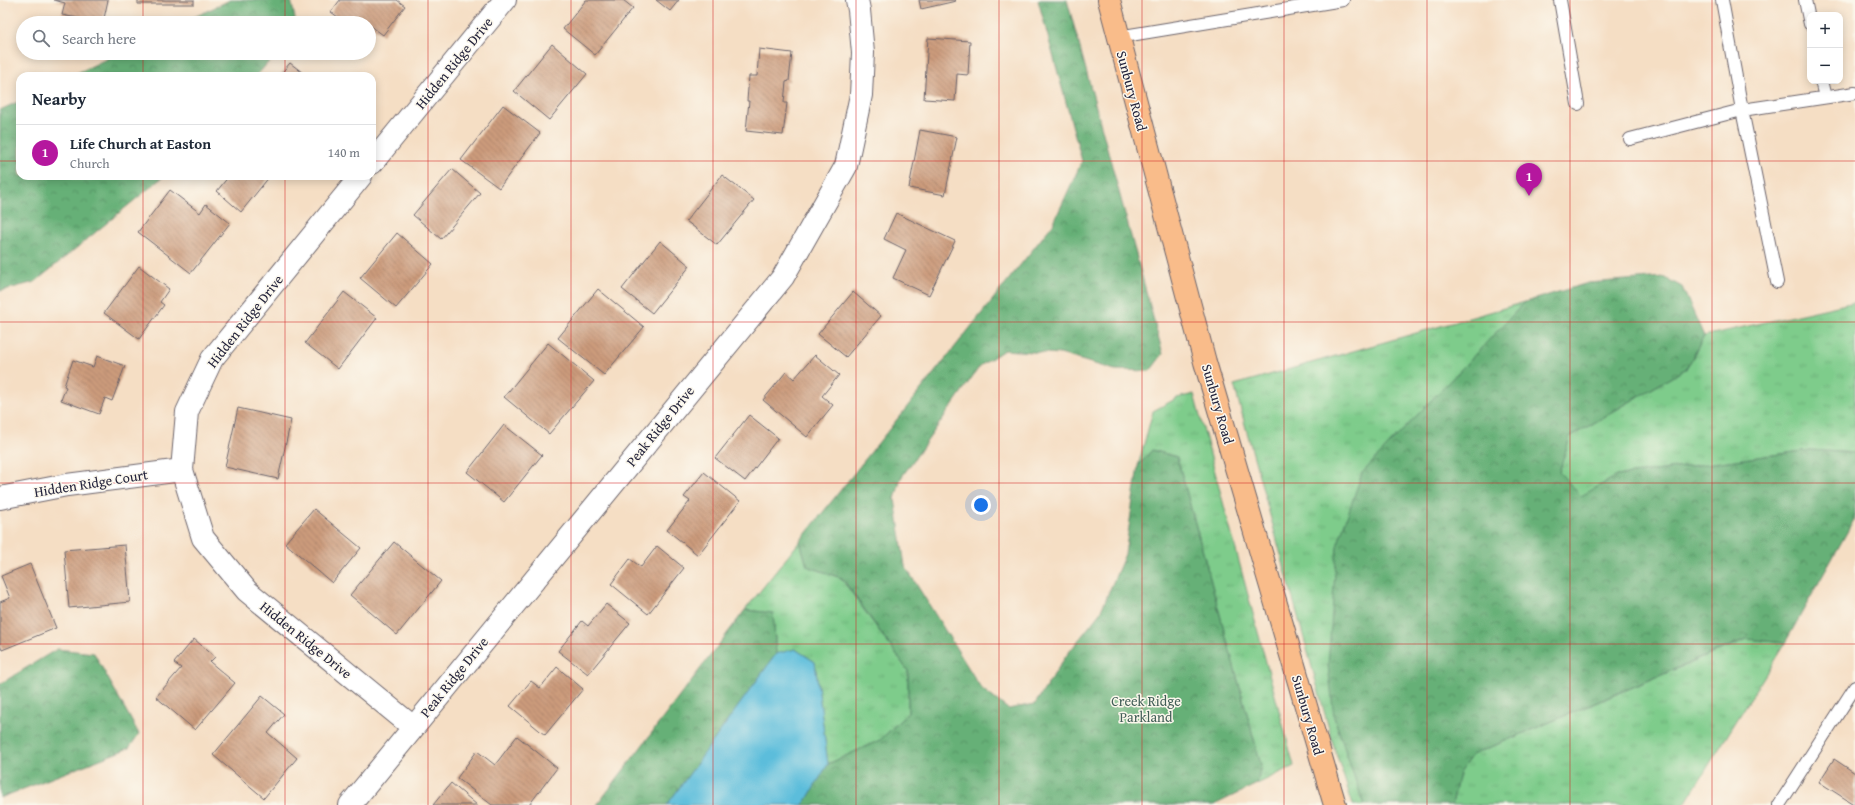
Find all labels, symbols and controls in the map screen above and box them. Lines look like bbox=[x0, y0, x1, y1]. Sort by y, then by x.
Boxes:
street label: Hidden Ridge Drive bbox=[411, 12, 498, 113]
map controls bbox=[1807, 12, 1843, 84]
button: + bbox=[1807, 12, 1843, 48]
search box bbox=[16, 16, 376, 60]
icon: search bbox=[30, 27, 52, 49]
text: Search here bbox=[62, 28, 136, 49]
button: − bbox=[1807, 48, 1843, 84]
street label: Sunbury Road bbox=[1112, 49, 1152, 134]
text: Nearby bbox=[32, 86, 86, 111]
text: Life Church at Easton bbox=[70, 133, 211, 154]
text: 1 bbox=[42, 143, 48, 162]
text: 140 m bbox=[328, 143, 360, 162]
text: Church bbox=[70, 154, 109, 173]
pin: 1 bbox=[1516, 163, 1542, 196]
street label: Hidden Ridge Drive bbox=[202, 270, 288, 372]
street label: Sunbury Road bbox=[1197, 362, 1239, 447]
street label: Peak Ridge Drive bbox=[621, 381, 699, 471]
street label: Hidden Ridge Court bbox=[33, 464, 149, 502]
your location bbox=[971, 495, 991, 515]
street label: Hidden Ridge Drive bbox=[256, 597, 357, 684]
street label: Peak Ridge Drive bbox=[415, 632, 493, 722]
street label: Sunbury Road bbox=[1287, 673, 1329, 758]
park label: Creek Ridge Parkland bbox=[1111, 691, 1181, 727]

